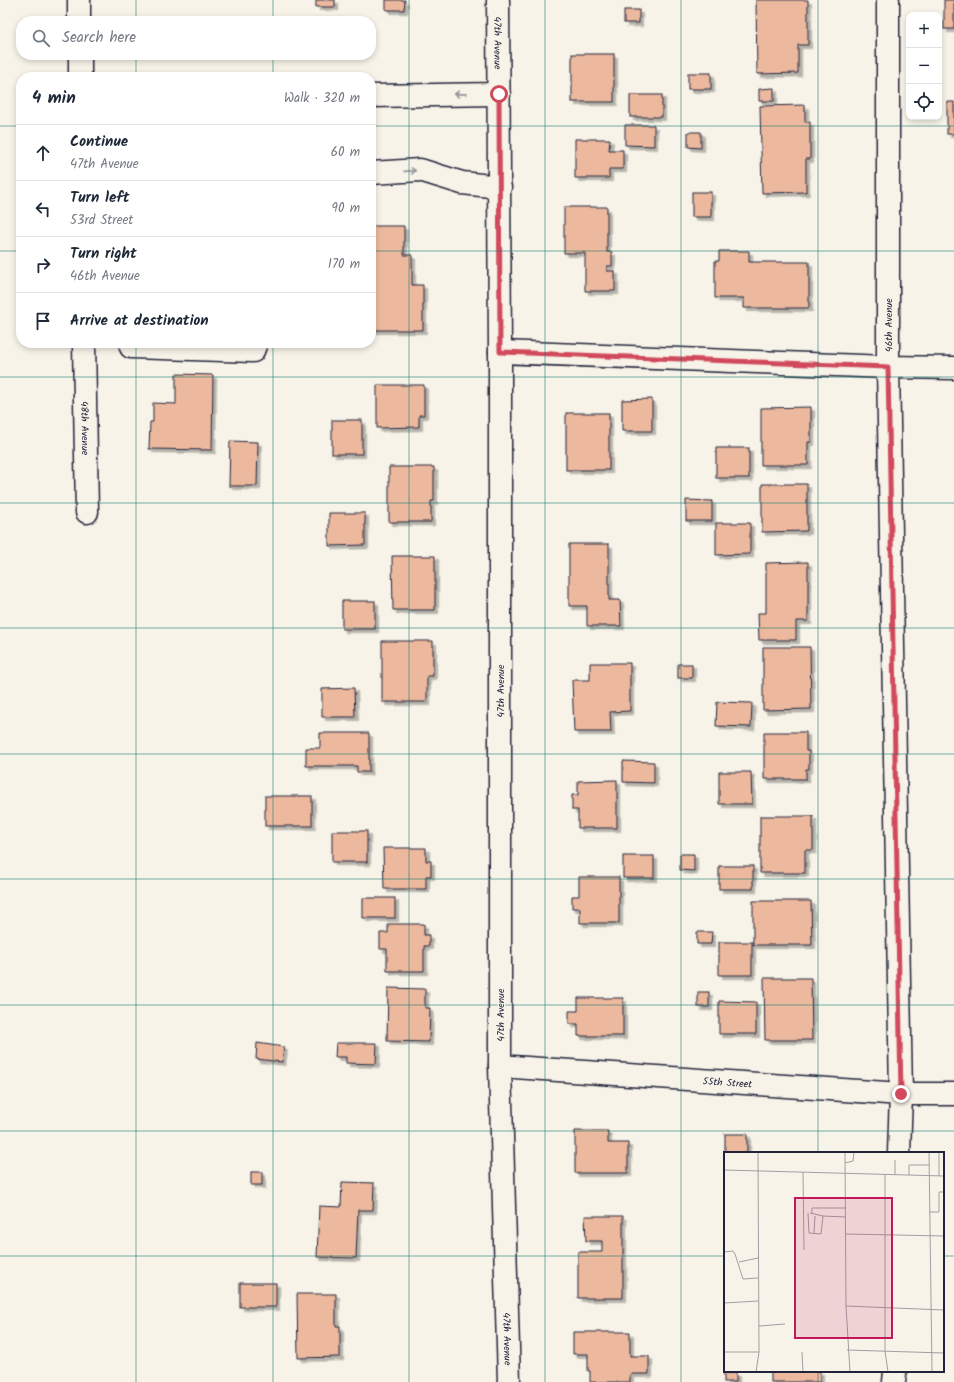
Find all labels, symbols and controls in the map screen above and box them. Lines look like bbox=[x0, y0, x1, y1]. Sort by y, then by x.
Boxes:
map controls bbox=[906, 12, 942, 120]
button: + bbox=[906, 12, 942, 48]
search box bbox=[16, 16, 376, 60]
street label: 47th Avenue bbox=[489, 17, 505, 70]
text: Search here bbox=[62, 26, 136, 50]
icon: search bbox=[30, 27, 52, 49]
button: − bbox=[906, 48, 942, 84]
button: locate bbox=[906, 84, 942, 120]
text: 4 min bbox=[32, 85, 76, 112]
route start bbox=[490, 85, 508, 103]
text: Walk · 320 m bbox=[284, 88, 360, 109]
one-way arrow bbox=[454, 91, 467, 98]
text: Continue bbox=[70, 130, 128, 154]
icon: ahead bbox=[32, 142, 54, 164]
text: 60 m bbox=[331, 142, 360, 163]
text: 47th Avenue bbox=[70, 154, 139, 175]
one-way arrow bbox=[403, 167, 416, 174]
text: Turn left bbox=[70, 186, 130, 210]
icon: left bbox=[32, 198, 54, 220]
text: 90 m bbox=[332, 198, 360, 219]
text: 53rd Street bbox=[70, 210, 133, 231]
text: Turn right bbox=[70, 242, 137, 266]
icon: right bbox=[32, 254, 54, 276]
text: 170 m bbox=[328, 254, 360, 275]
text: 46th Avenue bbox=[70, 266, 140, 287]
street label: 46th Avenue bbox=[881, 298, 897, 352]
text: Arrive at destination bbox=[70, 309, 209, 333]
icon: arrive bbox=[32, 310, 54, 332]
street label: 48th Avenue bbox=[76, 401, 93, 456]
street label: 47th Avenue bbox=[493, 664, 509, 717]
street label: 47th Avenue bbox=[493, 988, 509, 1041]
street label: 55th Street bbox=[702, 1073, 753, 1093]
route end bbox=[892, 1085, 910, 1103]
inset map bbox=[724, 1152, 944, 1372]
street label: 47th Avenue bbox=[498, 1312, 516, 1366]

